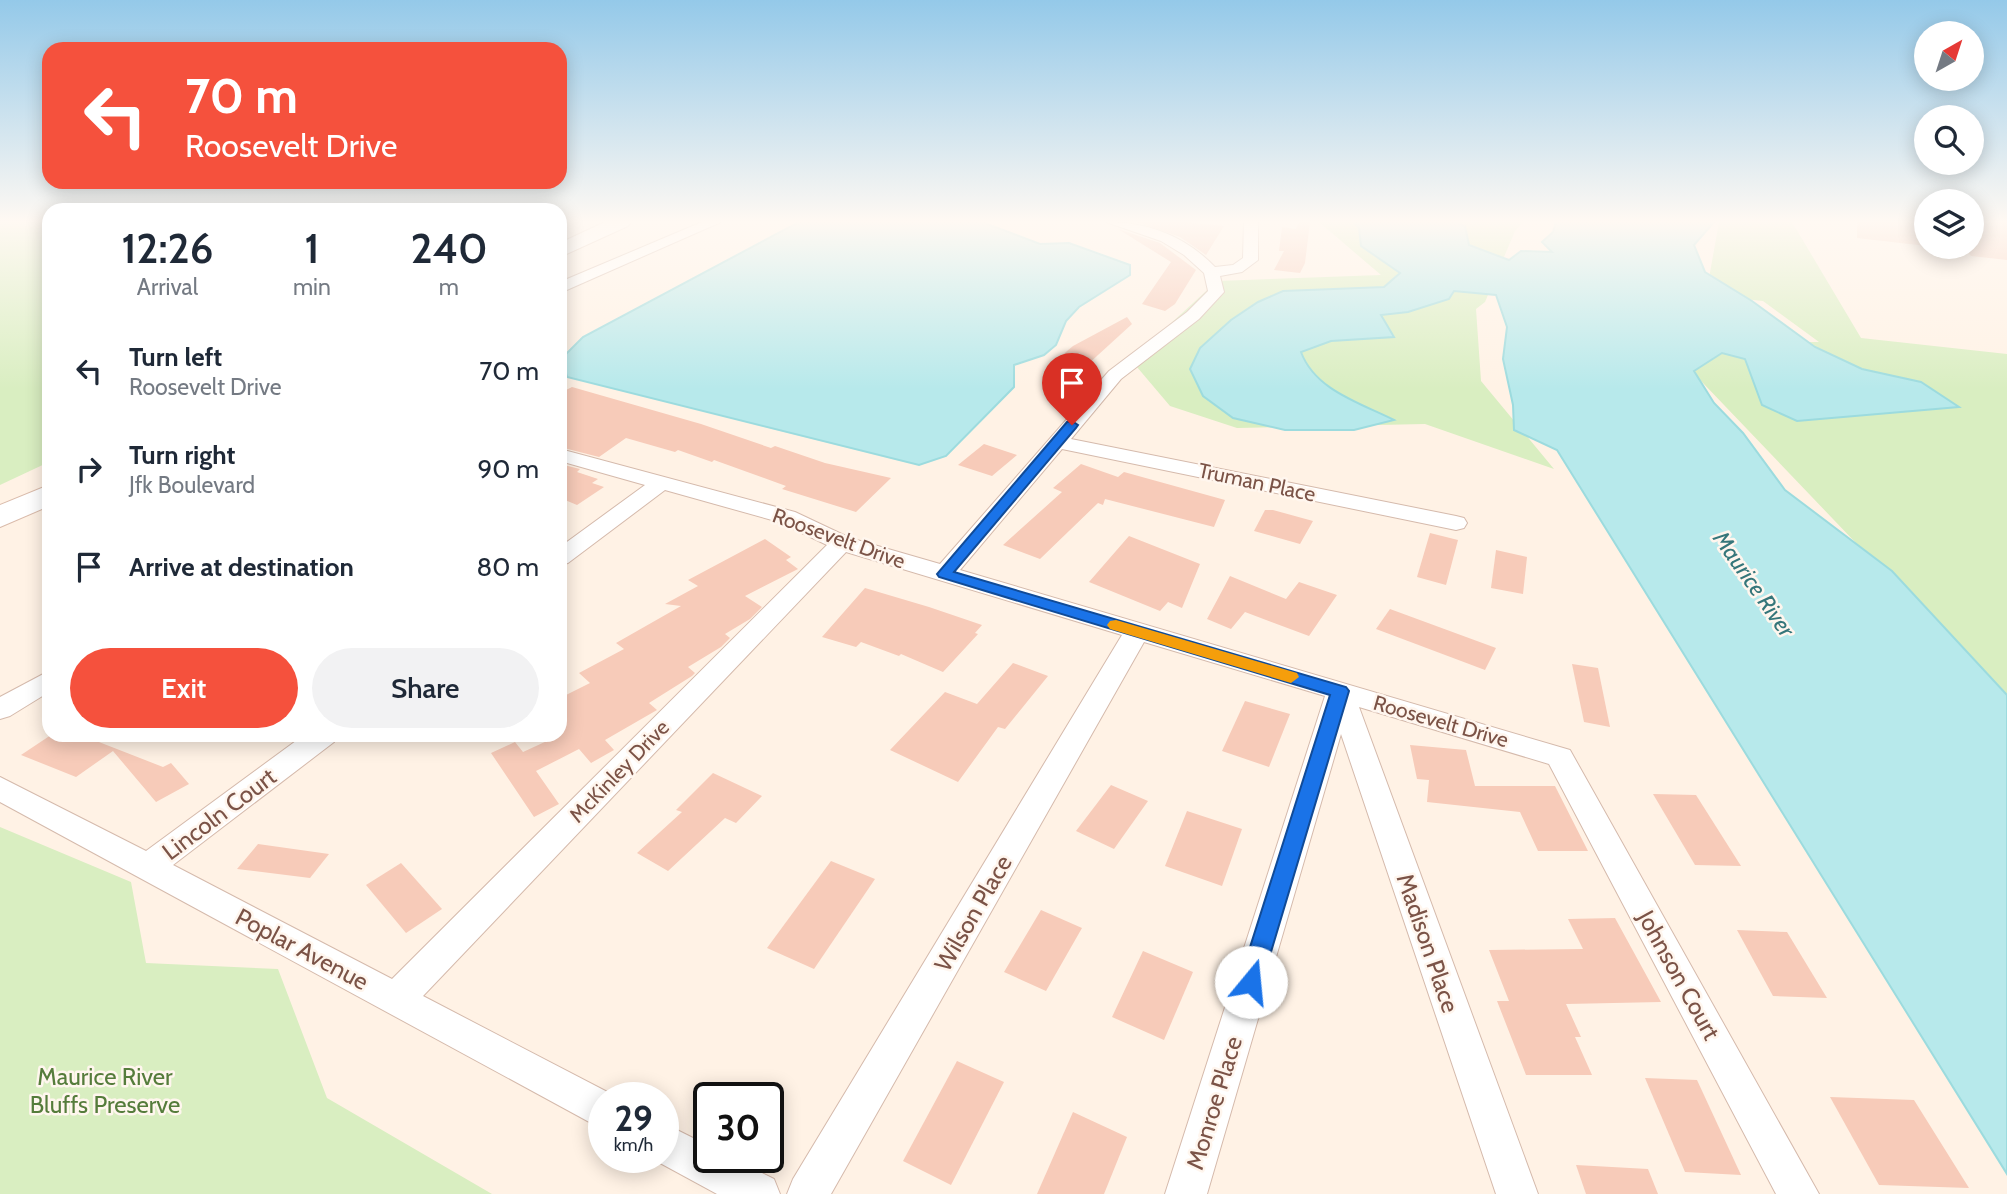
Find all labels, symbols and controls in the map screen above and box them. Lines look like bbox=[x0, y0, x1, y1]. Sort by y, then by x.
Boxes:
north arrow bbox=[1914, 21, 1984, 91]
map controls bbox=[1914, 21, 1984, 259]
text: 70 m bbox=[185, 66, 298, 125]
icon: left bbox=[70, 70, 161, 161]
button: search bbox=[1914, 105, 1984, 175]
text: Roosevelt Drive bbox=[185, 126, 397, 165]
button: layers bbox=[1914, 189, 1984, 259]
text: 12:26 bbox=[122, 222, 213, 274]
text: 1 bbox=[304, 222, 319, 274]
text: 240 bbox=[410, 222, 487, 274]
text: Arrival bbox=[137, 273, 198, 301]
text: min bbox=[293, 273, 331, 301]
text: m bbox=[439, 273, 459, 301]
text: Turn left bbox=[129, 341, 222, 373]
icon: left bbox=[70, 352, 108, 390]
pin bbox=[1042, 353, 1102, 425]
text: 70 m bbox=[479, 355, 539, 387]
icon: arrive bbox=[1053, 364, 1091, 402]
text: Roosevelt Drive bbox=[129, 373, 282, 401]
text: Turn right bbox=[129, 439, 235, 471]
icon: right bbox=[70, 450, 108, 488]
text: 90 m bbox=[477, 453, 539, 485]
street label: Truman Place bbox=[1196, 457, 1318, 507]
text: Jfk Boulevard bbox=[129, 471, 255, 499]
street label: Roosevelt Drive bbox=[769, 502, 909, 574]
water label: Maurice River bbox=[1707, 525, 1801, 643]
icon: arrive bbox=[70, 548, 108, 586]
text: Arrive at destination bbox=[129, 551, 354, 583]
text: 80 m bbox=[476, 551, 539, 583]
button: Exit bbox=[70, 648, 298, 728]
button: Share bbox=[312, 648, 539, 728]
street label: Roosevelt Drive bbox=[1371, 690, 1512, 752]
street label: McKinley Drive bbox=[564, 714, 674, 827]
street label: Lincoln Court bbox=[156, 762, 282, 866]
street label: Wilson Place bbox=[928, 850, 1018, 976]
street label: Madison Place bbox=[1391, 870, 1465, 1016]
street label: Poplar Avenue bbox=[231, 902, 373, 996]
street label: Johnson Court bbox=[1631, 904, 1726, 1045]
position arrow bbox=[1214, 945, 1288, 1019]
street label: Monroe Place bbox=[1180, 1033, 1248, 1173]
park label: Maurice River Bluffs Preserve bbox=[30, 1062, 180, 1119]
speed limit sign: 30 bbox=[693, 1082, 784, 1173]
text: 29 bbox=[614, 1097, 653, 1140]
text: km/h bbox=[614, 1134, 653, 1156]

